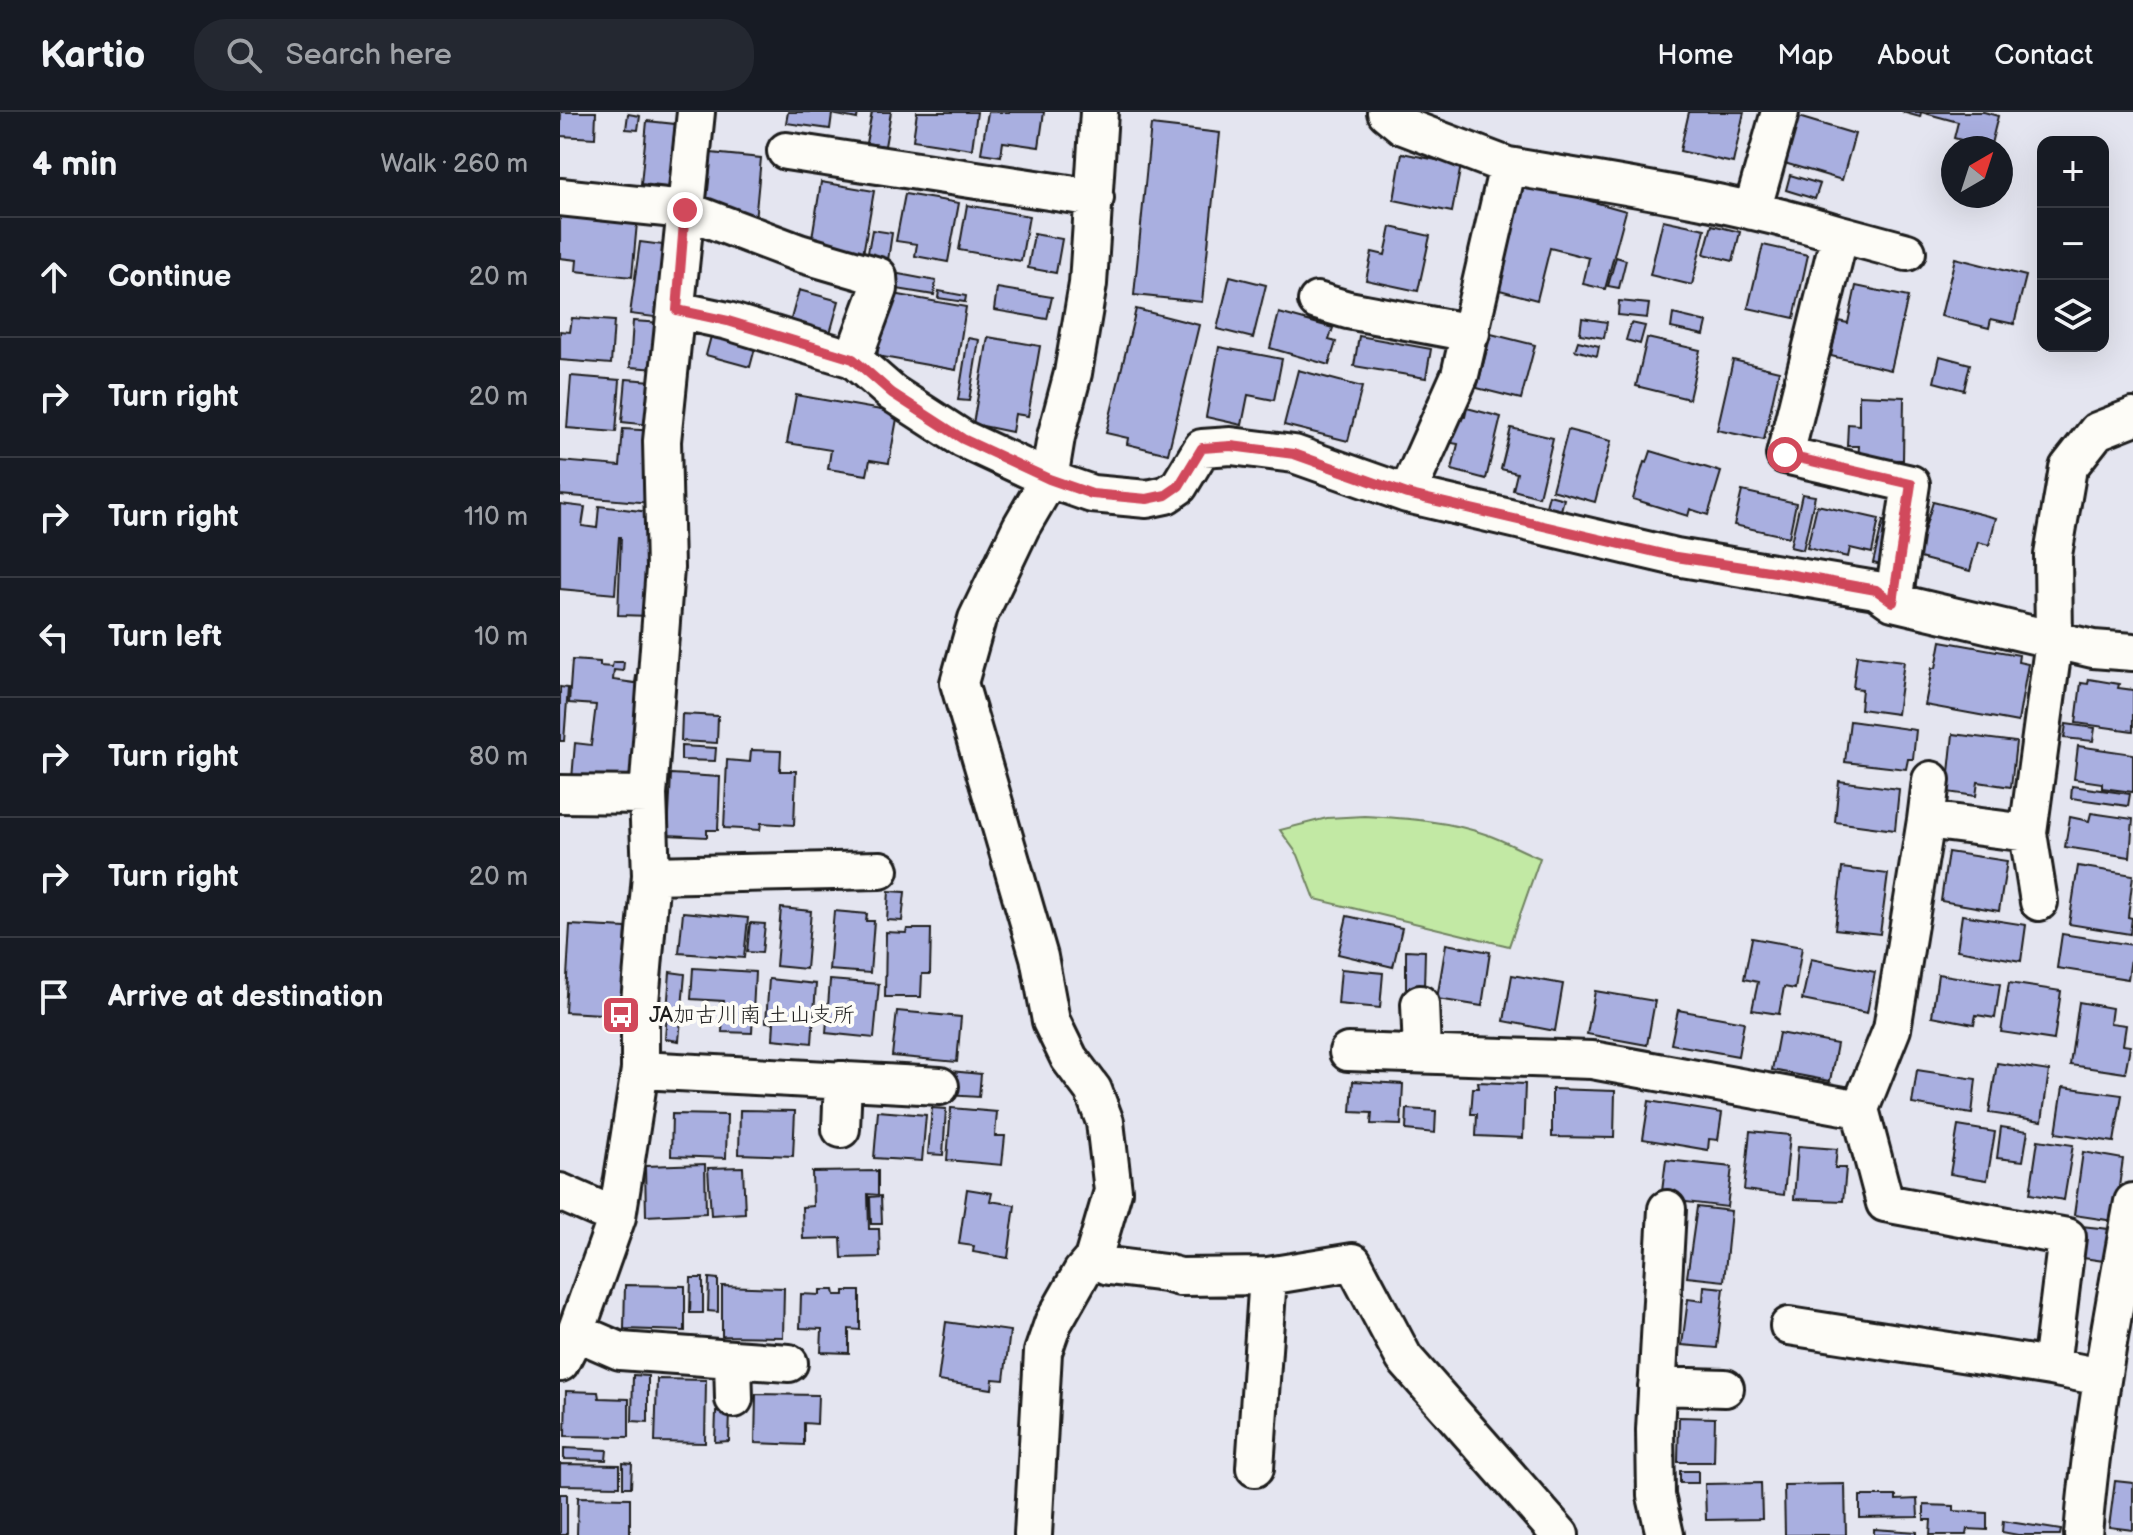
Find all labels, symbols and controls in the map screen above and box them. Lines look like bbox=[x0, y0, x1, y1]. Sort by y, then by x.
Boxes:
search box bbox=[194, 19, 754, 91]
text: Kartio bbox=[40, 33, 146, 78]
icon: search bbox=[222, 33, 266, 77]
text: Search here bbox=[286, 37, 452, 73]
text: Home bbox=[1657, 39, 1733, 72]
text: Map bbox=[1777, 39, 1834, 72]
text: About bbox=[1878, 39, 1950, 72]
text: Contact bbox=[1994, 39, 2093, 72]
north arrow bbox=[1941, 136, 2013, 208]
map controls bbox=[2037, 136, 2109, 352]
button: + bbox=[2037, 136, 2109, 208]
text: 4 min bbox=[32, 144, 118, 185]
text: Walk · 260 m bbox=[381, 149, 528, 180]
route end bbox=[667, 192, 703, 228]
button: − bbox=[2037, 208, 2109, 280]
icon: ahead bbox=[32, 255, 76, 299]
text: Continue bbox=[108, 259, 231, 295]
text: 20 m bbox=[469, 262, 528, 293]
button: layers bbox=[2037, 280, 2109, 352]
icon: right bbox=[32, 375, 76, 419]
text: Turn right bbox=[108, 379, 239, 415]
text: 20 m bbox=[469, 382, 528, 413]
route start bbox=[1767, 437, 1803, 473]
icon: right bbox=[32, 495, 76, 539]
text: Turn right bbox=[108, 499, 239, 535]
text: 110 m bbox=[464, 502, 528, 533]
icon: left bbox=[32, 615, 76, 659]
text: Turn left bbox=[108, 619, 222, 655]
text: 10 m bbox=[474, 622, 528, 653]
icon: right bbox=[32, 735, 76, 779]
text: Turn right bbox=[108, 739, 239, 775]
text: 80 m bbox=[469, 742, 528, 773]
icon: right bbox=[32, 855, 76, 899]
text: Turn right bbox=[108, 859, 239, 895]
text: 20 m bbox=[469, 862, 528, 893]
icon: arrive bbox=[32, 975, 76, 1019]
text: Arrive at destination bbox=[108, 979, 384, 1015]
bus stop icon: JA加古川南 土山支所 bbox=[600, 994, 642, 1036]
place label: JA加古川南 土山支所 bbox=[649, 1002, 855, 1029]

